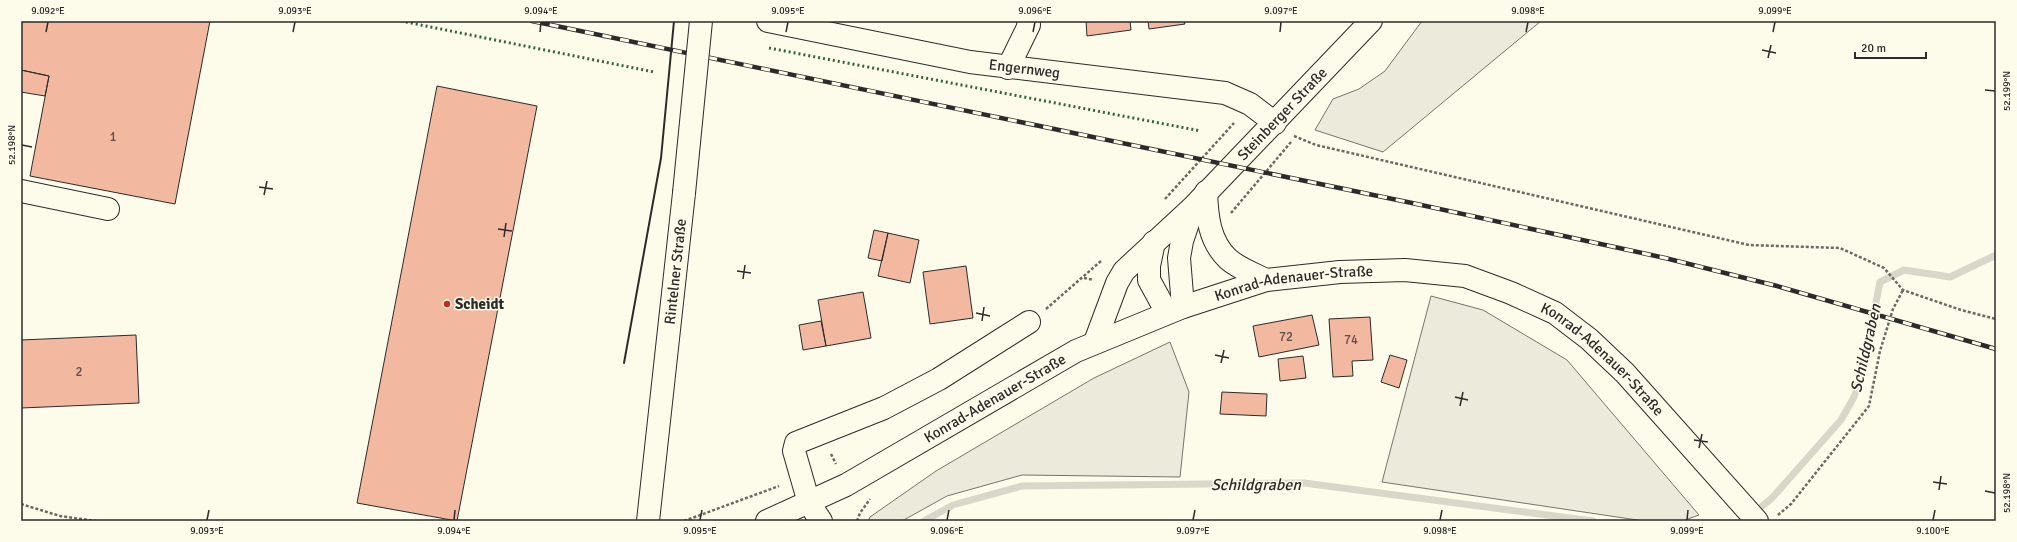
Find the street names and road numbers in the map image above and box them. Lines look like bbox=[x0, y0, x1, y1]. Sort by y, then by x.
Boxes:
street label: Engernweg bbox=[988, 55, 1061, 82]
street label: Steinberger Straße bbox=[1234, 64, 1331, 164]
street label: Rintelner Straße bbox=[661, 218, 690, 325]
street label: Konrad-Adenauer-Straße bbox=[1212, 262, 1373, 305]
street label: Konrad-Adenauer-Straße bbox=[1538, 299, 1668, 419]
street label: Konrad-Adenauer-Straße bbox=[921, 350, 1069, 447]

